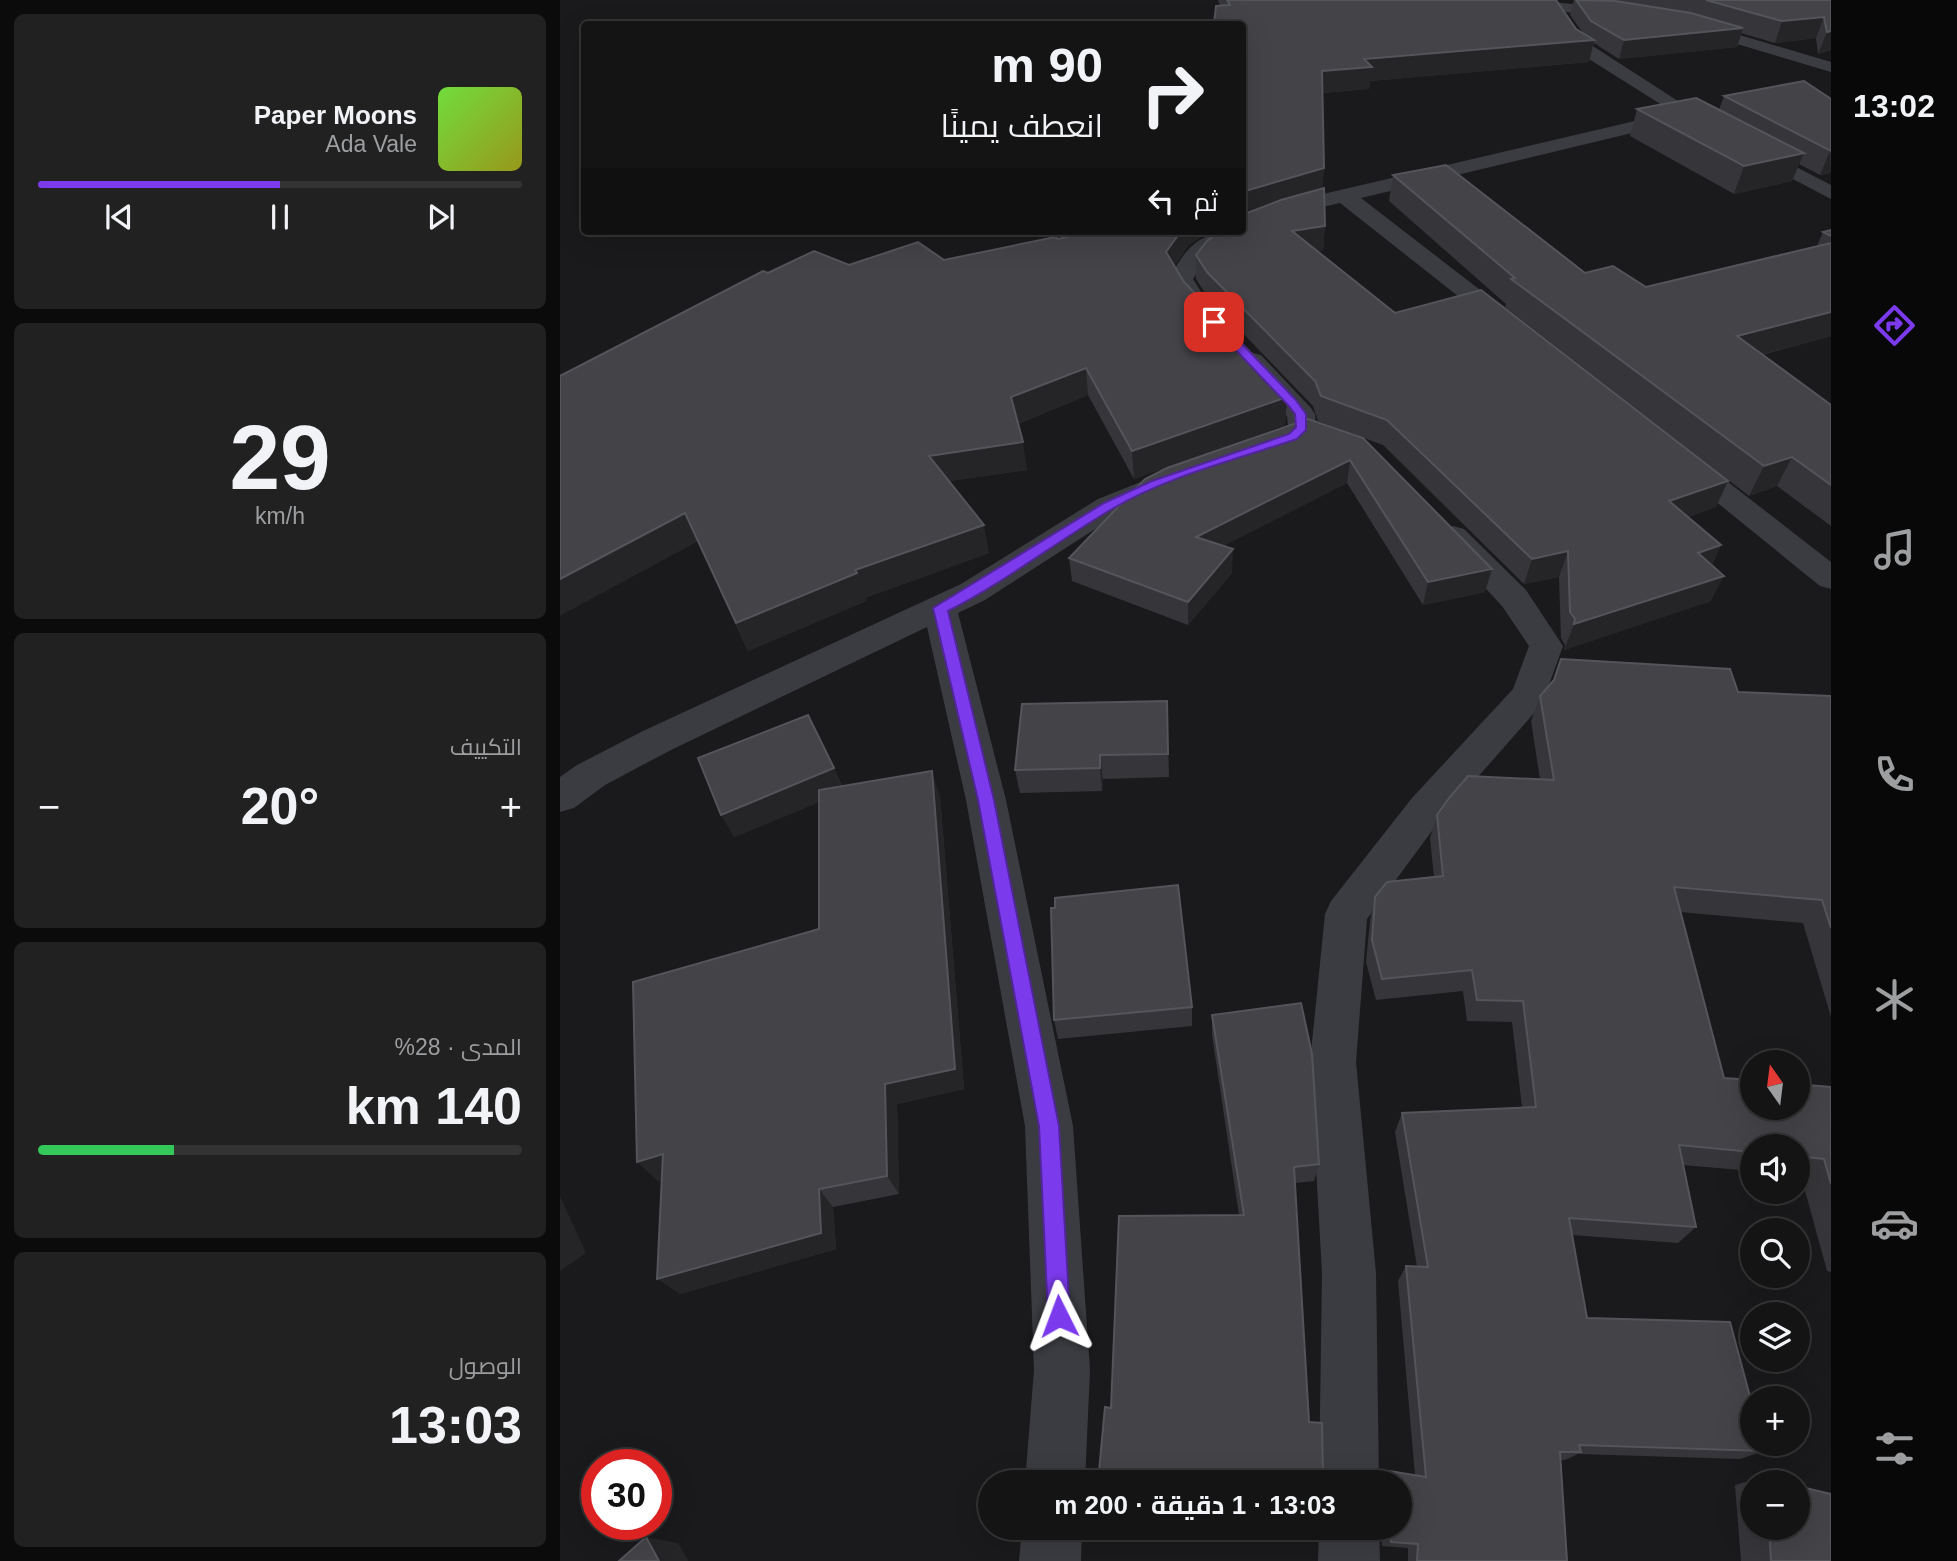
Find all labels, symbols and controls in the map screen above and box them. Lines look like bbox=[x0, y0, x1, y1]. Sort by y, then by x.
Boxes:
text: 90 m bbox=[991, 38, 1103, 92]
icon: right bbox=[1127, 49, 1218, 140]
text: 13:02 bbox=[1853, 88, 1935, 124]
text: Paper Moons bbox=[254, 100, 417, 130]
text: انعطف يمينًا bbox=[940, 108, 1103, 144]
text: Ada Vale bbox=[325, 131, 417, 157]
icon: left bbox=[1142, 182, 1180, 220]
text: ثم bbox=[1194, 187, 1218, 217]
icon: previous bbox=[100, 198, 138, 236]
icon: pause bbox=[261, 198, 299, 236]
icon: next bbox=[422, 198, 460, 236]
pin bbox=[1184, 292, 1244, 352]
icon: directions bbox=[1870, 301, 1919, 350]
icon: arrive bbox=[1195, 303, 1233, 341]
text: 29 bbox=[229, 407, 331, 508]
text: km/h bbox=[255, 503, 305, 529]
icon: music bbox=[1870, 525, 1919, 574]
text: التكييف bbox=[450, 734, 522, 760]
icon: phone bbox=[1870, 750, 1919, 799]
text: 20° bbox=[241, 777, 319, 835]
text: − bbox=[38, 786, 60, 828]
text: + bbox=[500, 786, 522, 828]
icon: climate bbox=[1870, 975, 1919, 1024]
text: المدى · 28% bbox=[395, 1034, 522, 1060]
north arrow bbox=[1740, 1050, 1810, 1120]
map controls bbox=[1740, 1050, 1810, 1540]
text: 140 km bbox=[346, 1077, 522, 1135]
button: sound bbox=[1740, 1134, 1810, 1204]
icon: car bbox=[1870, 1199, 1919, 1248]
button: search bbox=[1740, 1218, 1810, 1288]
position arrow bbox=[1022, 1279, 1096, 1353]
button: layers bbox=[1740, 1302, 1810, 1372]
text: الوصول bbox=[449, 1353, 522, 1379]
button: + bbox=[1740, 1386, 1810, 1456]
text: 13:03 bbox=[389, 1396, 522, 1454]
icon: filters bbox=[1870, 1424, 1919, 1473]
speed limit sign: 30 bbox=[581, 1449, 672, 1540]
button: − bbox=[1740, 1470, 1810, 1540]
text: 13:03 · 1 دقيقة · 200 m bbox=[1054, 1490, 1336, 1520]

